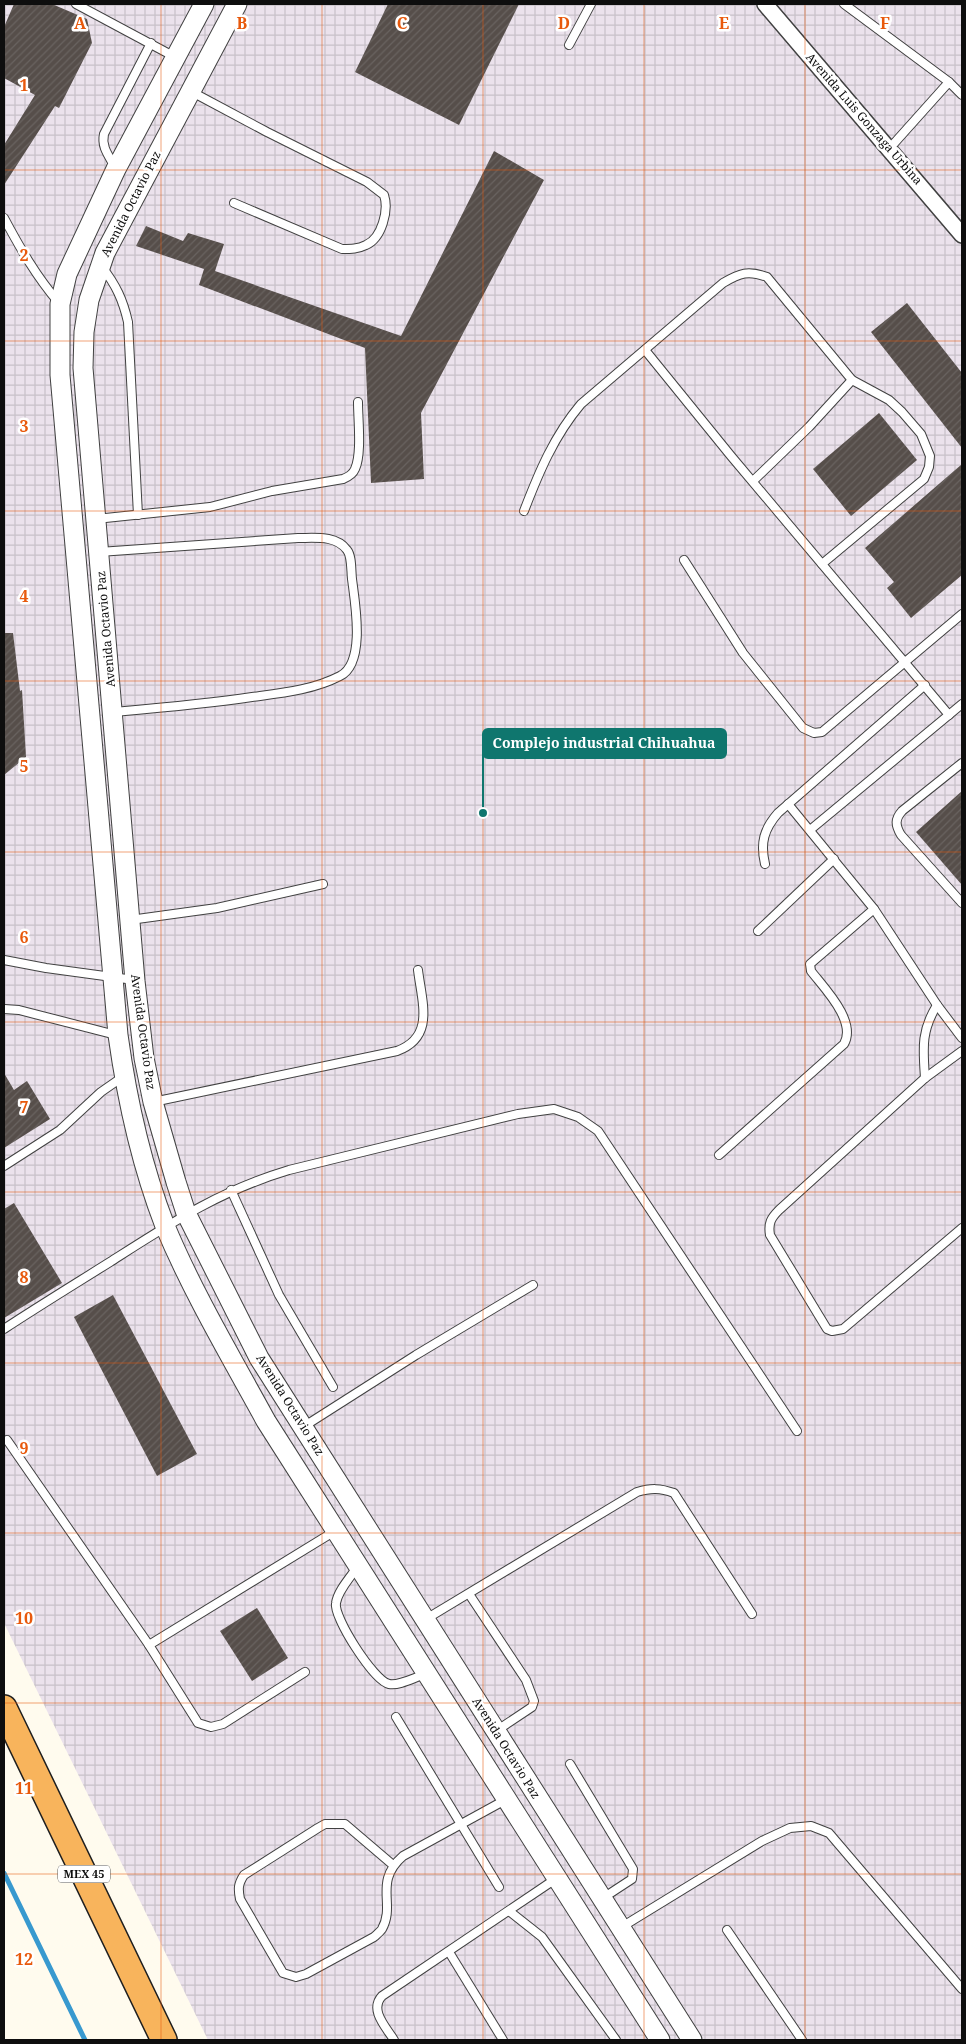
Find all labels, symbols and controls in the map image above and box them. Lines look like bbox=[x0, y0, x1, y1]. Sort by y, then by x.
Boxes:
text: A bbox=[74, 12, 87, 34]
text: B bbox=[237, 12, 248, 34]
text: C bbox=[397, 12, 408, 34]
text: D bbox=[558, 12, 570, 34]
text: E bbox=[719, 12, 729, 34]
text: F bbox=[880, 12, 890, 34]
street label: Avenida Luis Gonzaga Urbina bbox=[802, 49, 927, 189]
text: 1 bbox=[19, 74, 29, 96]
street label: Avenida Octavio Paz bbox=[96, 148, 165, 260]
text: 2 bbox=[19, 244, 29, 266]
text: 3 bbox=[19, 415, 29, 437]
street label: Avenida Octavio Paz bbox=[92, 570, 119, 688]
text: 4 bbox=[19, 585, 29, 607]
callout: Complejo industrial Chihuahua bbox=[483, 729, 726, 758]
text: Complejo industrial Chihuahua bbox=[493, 733, 715, 752]
text: 5 bbox=[19, 755, 29, 777]
text: 6 bbox=[19, 926, 29, 948]
street label: Avenida Octavio Paz bbox=[127, 973, 160, 1091]
text: 7 bbox=[19, 1096, 29, 1118]
text: 8 bbox=[19, 1266, 29, 1288]
street label: Avenida Octavio Paz bbox=[252, 1351, 329, 1459]
text: 9 bbox=[19, 1437, 29, 1459]
text: 10 bbox=[15, 1607, 33, 1629]
street label: Avenida Octavio Paz bbox=[468, 1694, 545, 1802]
text: 11 bbox=[15, 1777, 33, 1799]
road number: MEX 45 bbox=[58, 1866, 110, 1882]
text: 12 bbox=[15, 1948, 33, 1970]

